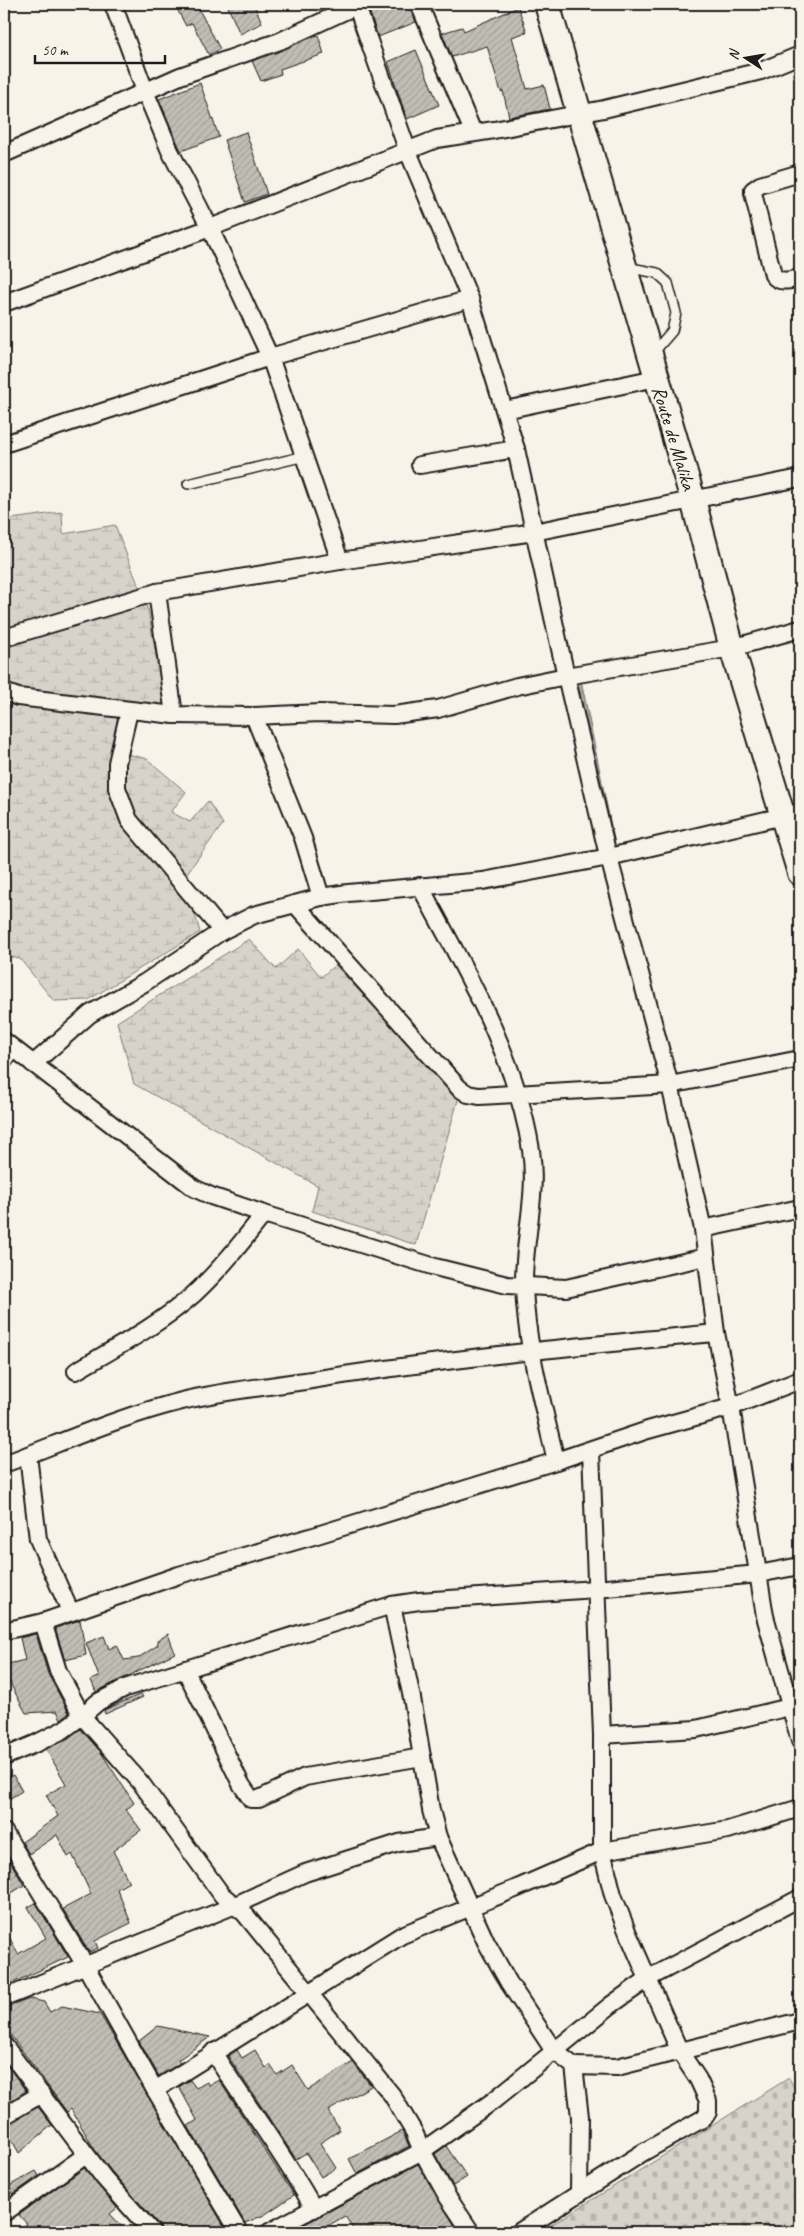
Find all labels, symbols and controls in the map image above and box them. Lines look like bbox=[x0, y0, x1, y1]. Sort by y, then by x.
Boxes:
scale bar bbox=[35, 32, 165, 64]
north arrow bbox=[722, 32, 772, 82]
text: 50 m bbox=[42, 41, 69, 60]
text: N bbox=[725, 47, 743, 61]
street label: Route de Malika bbox=[646, 383, 702, 494]

